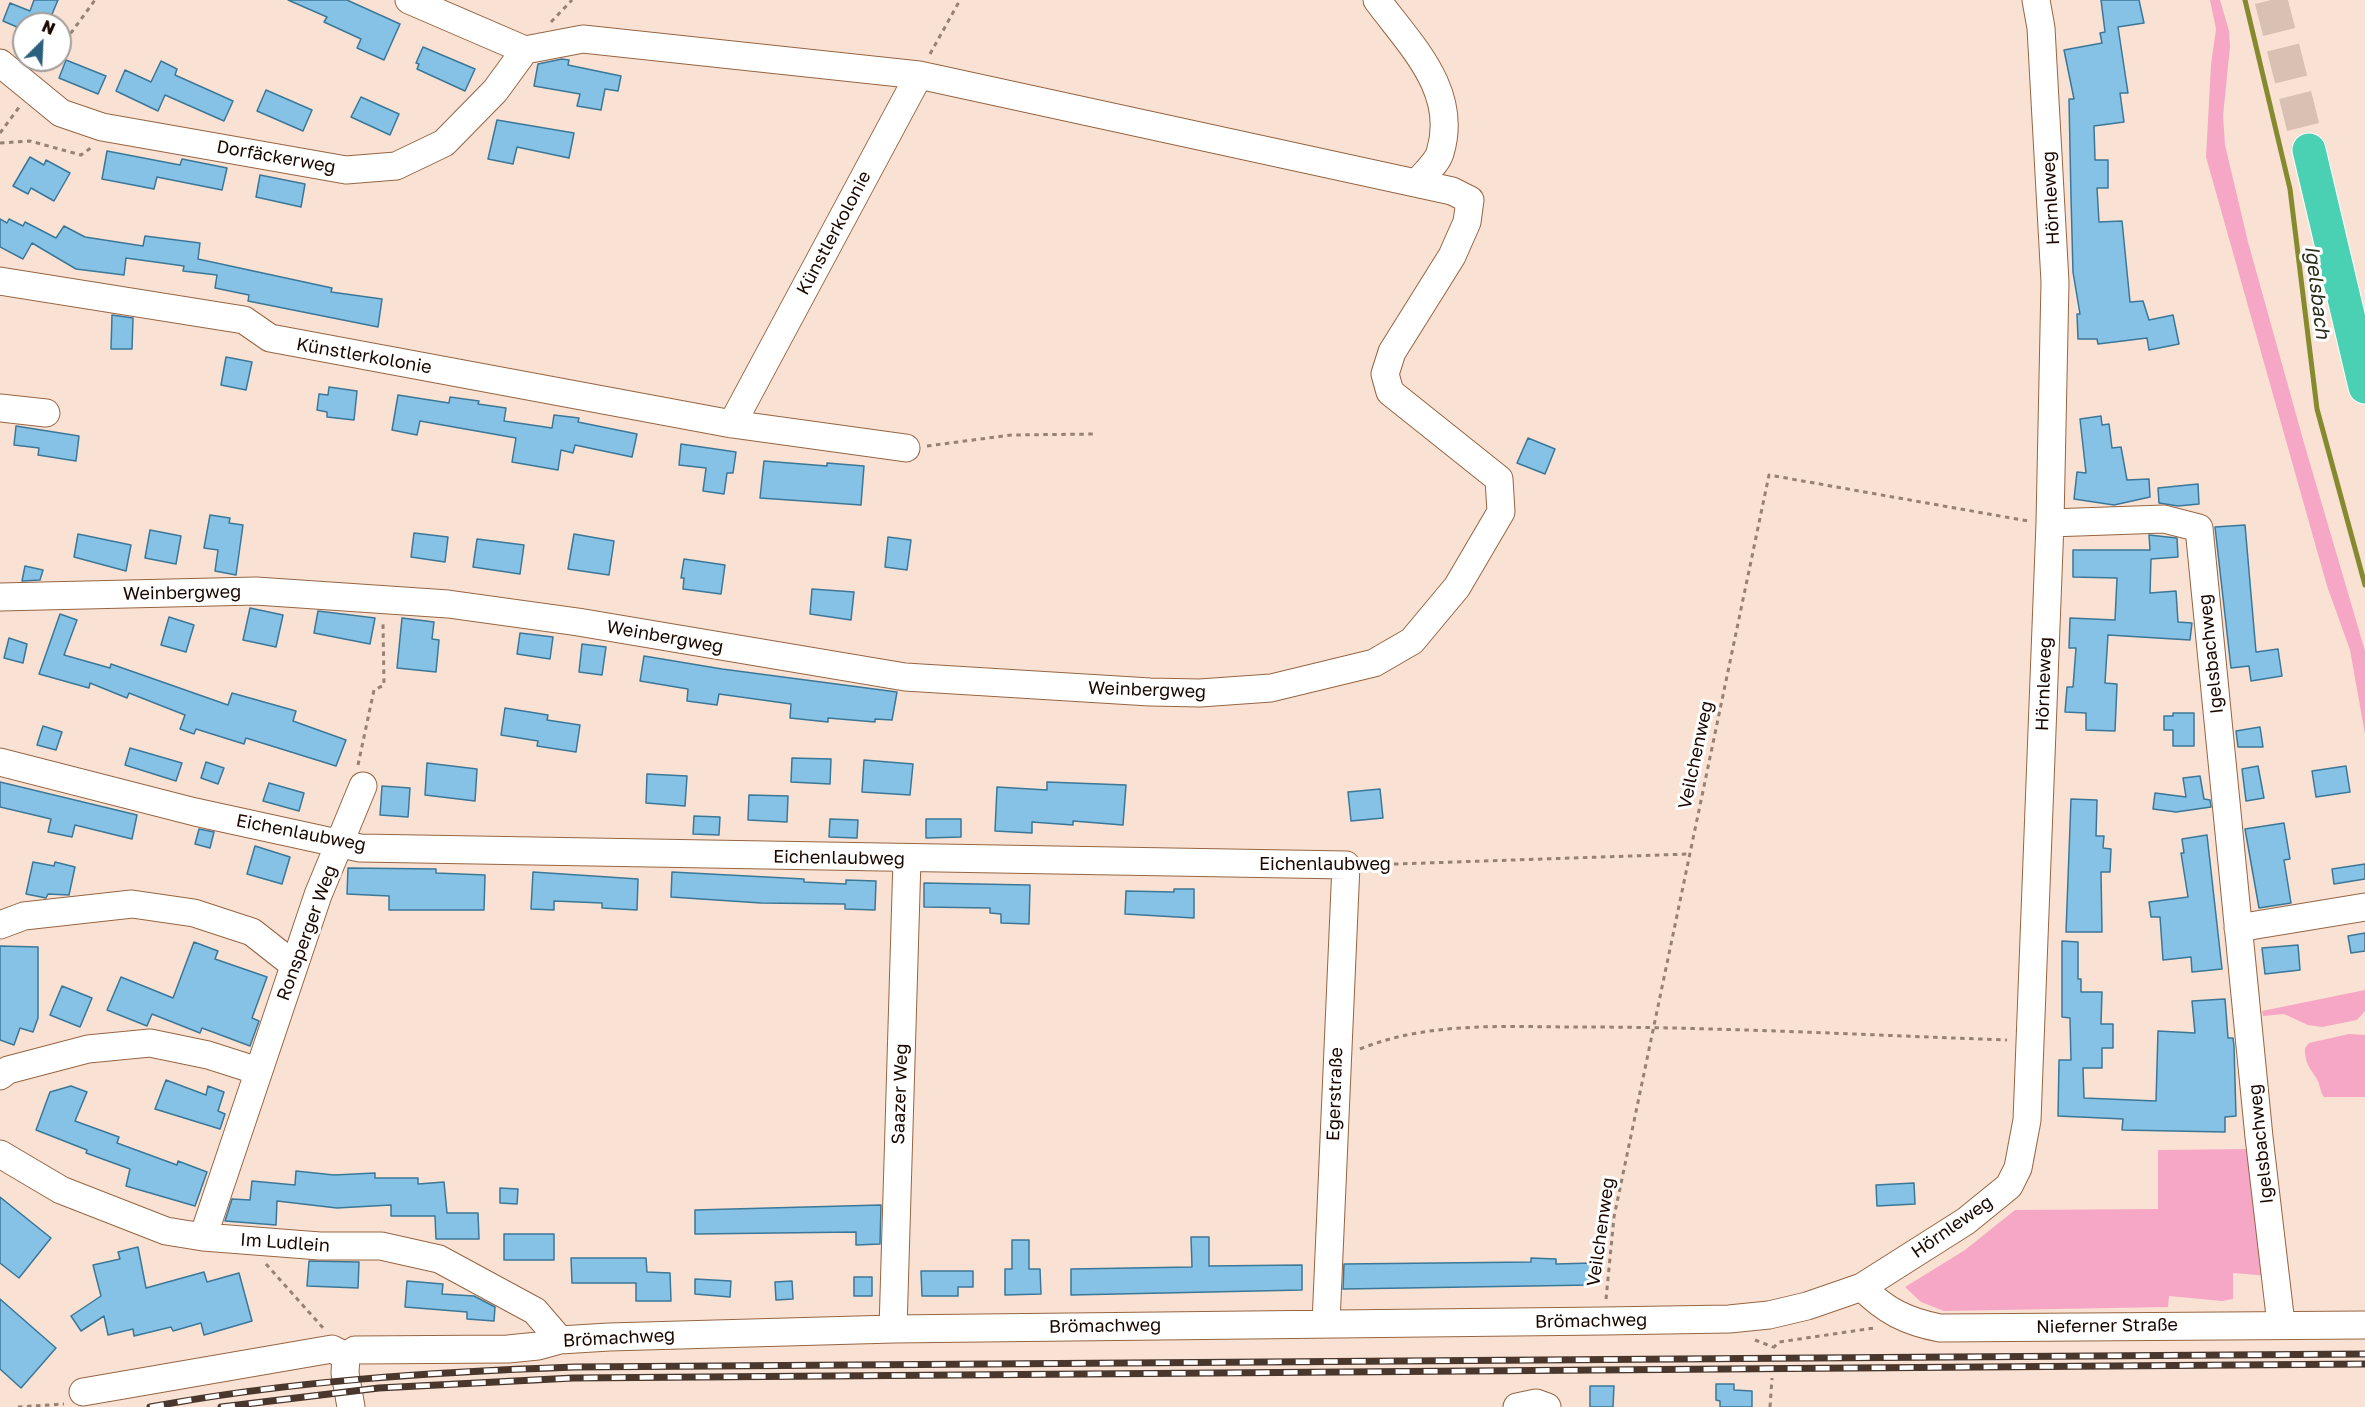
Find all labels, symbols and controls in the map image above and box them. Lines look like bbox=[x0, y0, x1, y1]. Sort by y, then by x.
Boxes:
north arrow bbox=[12, 12, 72, 72]
text: N bbox=[39, 16, 58, 39]
street label: Dorfäckerweg bbox=[215, 136, 337, 178]
street label: Hörnleweg bbox=[2038, 150, 2064, 246]
street label: Künstlerkolonie bbox=[792, 167, 876, 299]
water label: Igelsbach bbox=[2299, 244, 2335, 340]
street label: Künstlerkolonie bbox=[295, 333, 433, 379]
street label: Weinbergweg bbox=[123, 581, 241, 605]
street label: Igelsbachweg bbox=[2194, 593, 2228, 715]
street label: Weinbergweg bbox=[605, 616, 725, 658]
street label: Hörnleweg bbox=[2032, 636, 2056, 732]
street label: Weinbergweg bbox=[1088, 677, 1206, 703]
street label: Veilchenweg bbox=[1674, 699, 1718, 811]
street label: Eichenlaubweg bbox=[234, 810, 368, 856]
street label: Eichenlaubweg bbox=[773, 846, 905, 870]
street label: Eichenlaubweg bbox=[1259, 853, 1391, 875]
street label: Ronsperger Weg bbox=[272, 862, 342, 1004]
street label: Saazer Weg bbox=[887, 1043, 913, 1145]
street label: Egerstraße bbox=[1323, 1047, 1347, 1141]
street label: Igelsbachweg bbox=[2244, 1083, 2278, 1205]
street label: Veilchenweg bbox=[1583, 1176, 1619, 1288]
street label: Hörnleweg bbox=[1907, 1191, 1997, 1263]
street label: Im Ludlein bbox=[239, 1229, 331, 1257]
street label: Brömachweg bbox=[1535, 1309, 1647, 1333]
street label: Brömachweg bbox=[1049, 1314, 1161, 1338]
street label: Nieferner Straße bbox=[2036, 1314, 2178, 1338]
street label: Brömachweg bbox=[562, 1324, 676, 1352]

